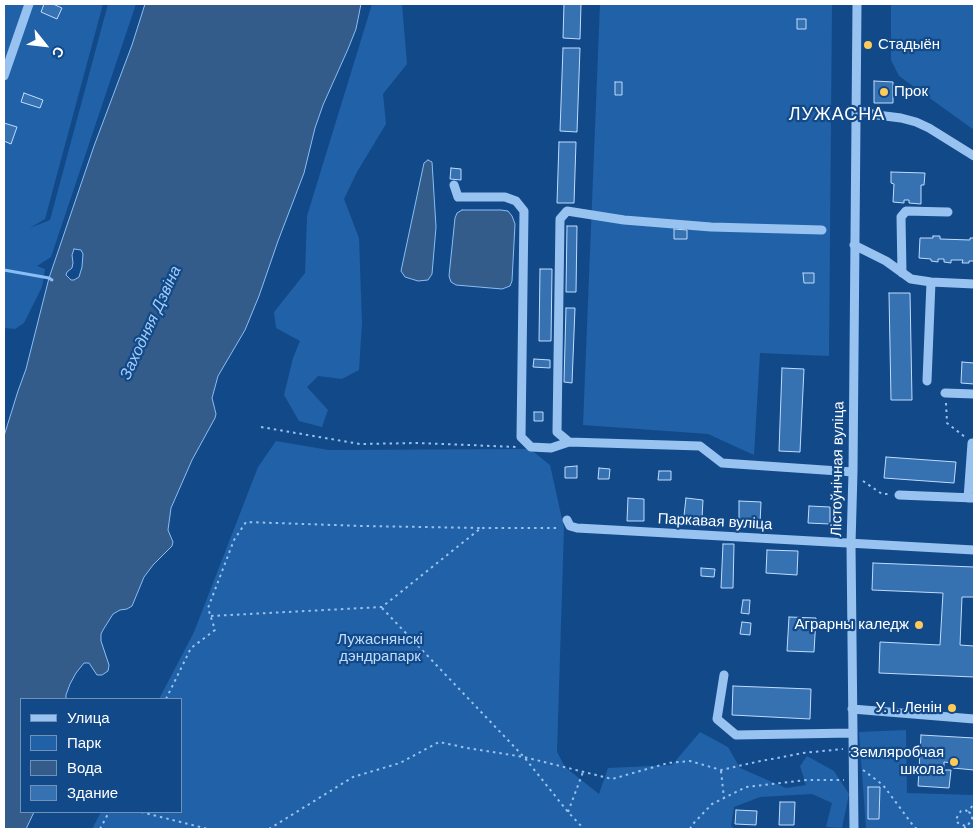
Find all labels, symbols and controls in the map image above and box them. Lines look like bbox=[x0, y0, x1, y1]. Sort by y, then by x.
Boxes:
north arrow bbox=[20, 20, 70, 70]
place label: Стадыён bbox=[878, 36, 940, 54]
marker: Стадыён bbox=[862, 39, 874, 51]
text: С bbox=[49, 44, 68, 61]
place label: Прок bbox=[894, 83, 928, 101]
marker: Прок bbox=[878, 86, 890, 98]
district label: ЛУЖАСНА bbox=[788, 104, 886, 126]
water label: Заходняя Дзвіна bbox=[116, 263, 186, 383]
street label: Лістоўнічная вуліца bbox=[828, 401, 848, 537]
street label: Паркавая вуліца bbox=[657, 510, 773, 534]
place label: Аграрны каледж bbox=[794, 616, 909, 634]
marker: Аграрны каледж bbox=[913, 619, 925, 631]
park label: Лужаснянскі дэндрапарк bbox=[337, 631, 423, 666]
legend bbox=[20, 698, 182, 813]
place label: У. І. Ленін bbox=[876, 699, 942, 717]
marker: У. І. Ленін bbox=[946, 702, 958, 714]
text: Улица bbox=[67, 709, 110, 726]
text: Парк bbox=[67, 734, 101, 751]
place label: Земляробчая школа bbox=[850, 744, 944, 779]
marker: Земляробчая школа bbox=[948, 756, 960, 768]
text: Вода bbox=[67, 759, 102, 776]
text: Здание bbox=[67, 784, 118, 801]

